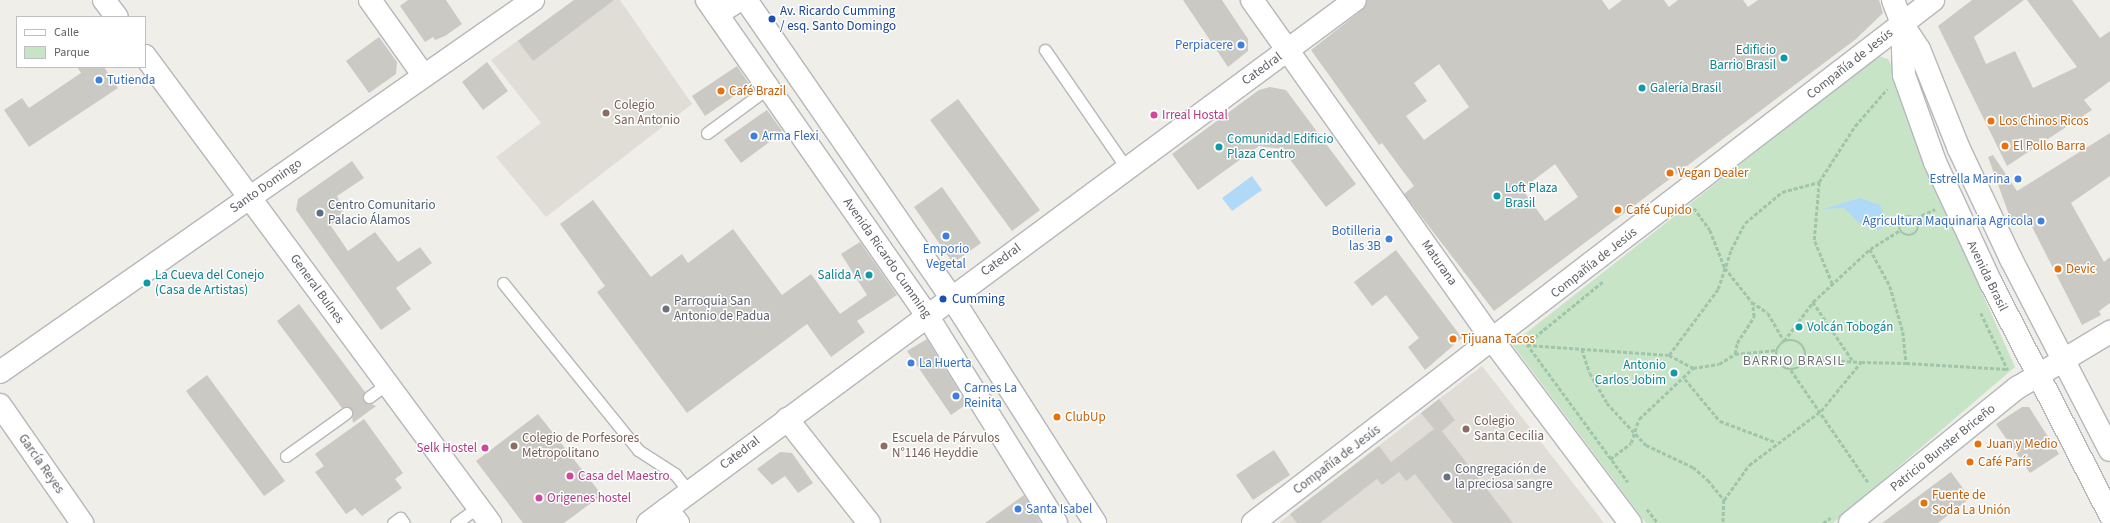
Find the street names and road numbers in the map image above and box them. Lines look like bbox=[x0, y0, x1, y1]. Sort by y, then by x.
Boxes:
street label: Compañía de Jesús bbox=[1804, 25, 1896, 103]
street label: Catedral bbox=[1239, 49, 1285, 89]
street label: Santo Domingo bbox=[227, 156, 305, 216]
street label: Avenida Ricardo Cumming bbox=[840, 195, 934, 321]
street label: Compañía de Jesús bbox=[1548, 224, 1640, 302]
street label: Maturana bbox=[1418, 237, 1460, 289]
street label: Avenida Brasil bbox=[1963, 238, 2011, 314]
street label: Catedral bbox=[978, 240, 1024, 280]
street label: General Bulnes bbox=[287, 251, 347, 327]
street label: Patricio Bunster Briceño bbox=[1887, 401, 1999, 495]
street label: Compañía de Jesús bbox=[1290, 422, 1384, 498]
street label: García Reyes bbox=[15, 431, 67, 497]
street label: Catedral bbox=[717, 433, 763, 473]

